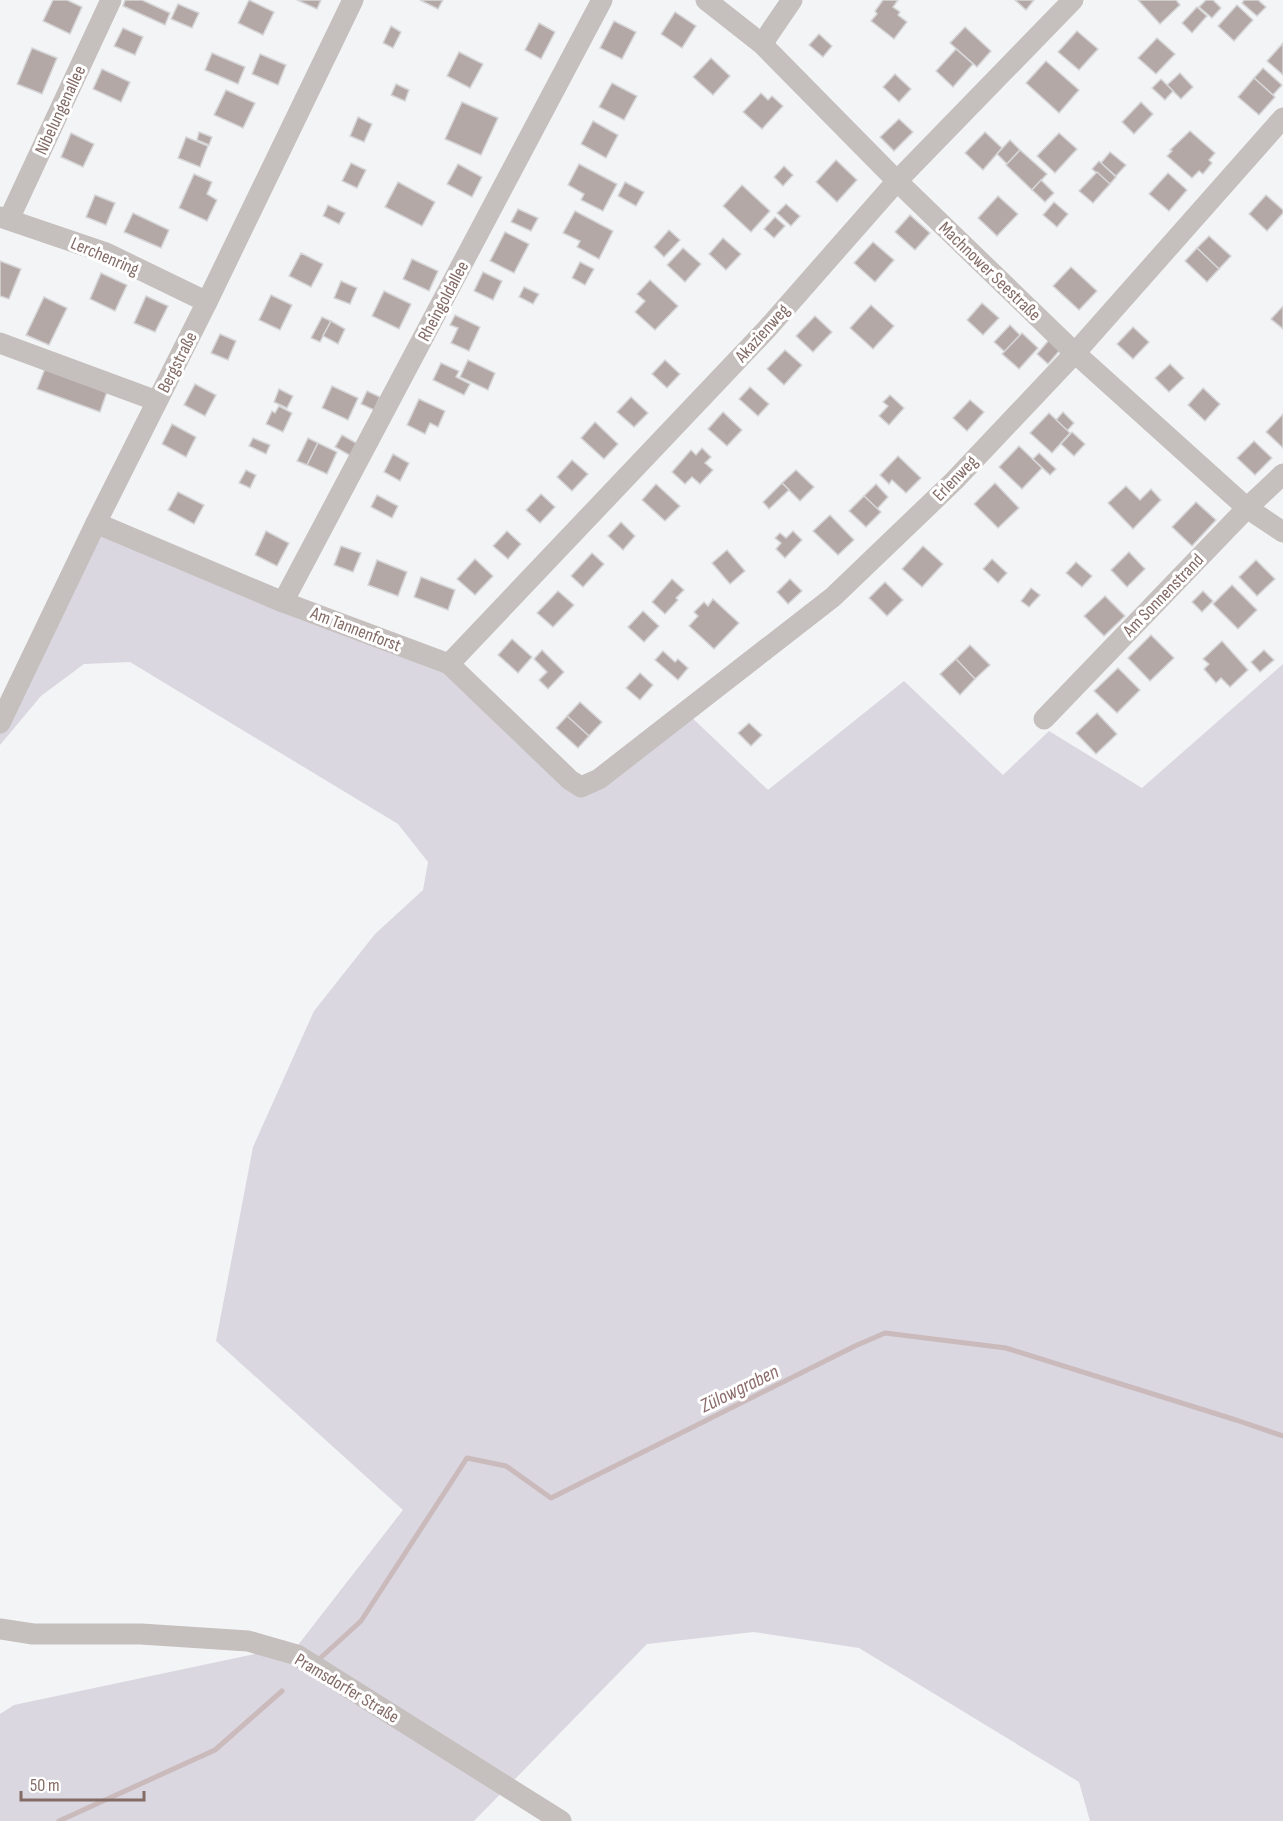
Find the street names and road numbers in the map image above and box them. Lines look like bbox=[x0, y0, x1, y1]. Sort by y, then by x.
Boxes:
street label: Nibelungenallee bbox=[31, 62, 90, 158]
street label: Machnower Seestraße bbox=[934, 217, 1045, 325]
street label: Lerchenring bbox=[68, 233, 142, 280]
street label: Rheingoldallee bbox=[414, 258, 473, 345]
street label: Akazienweg bbox=[730, 300, 794, 367]
street label: Bergstraße bbox=[153, 328, 202, 396]
street label: Erlenweg bbox=[929, 451, 982, 506]
street label: Am Sonnenstrand bbox=[1118, 550, 1208, 642]
street label: Am Tannenforst bbox=[307, 602, 404, 656]
street label: Pramsdorfer Straße bbox=[291, 1649, 403, 1728]

